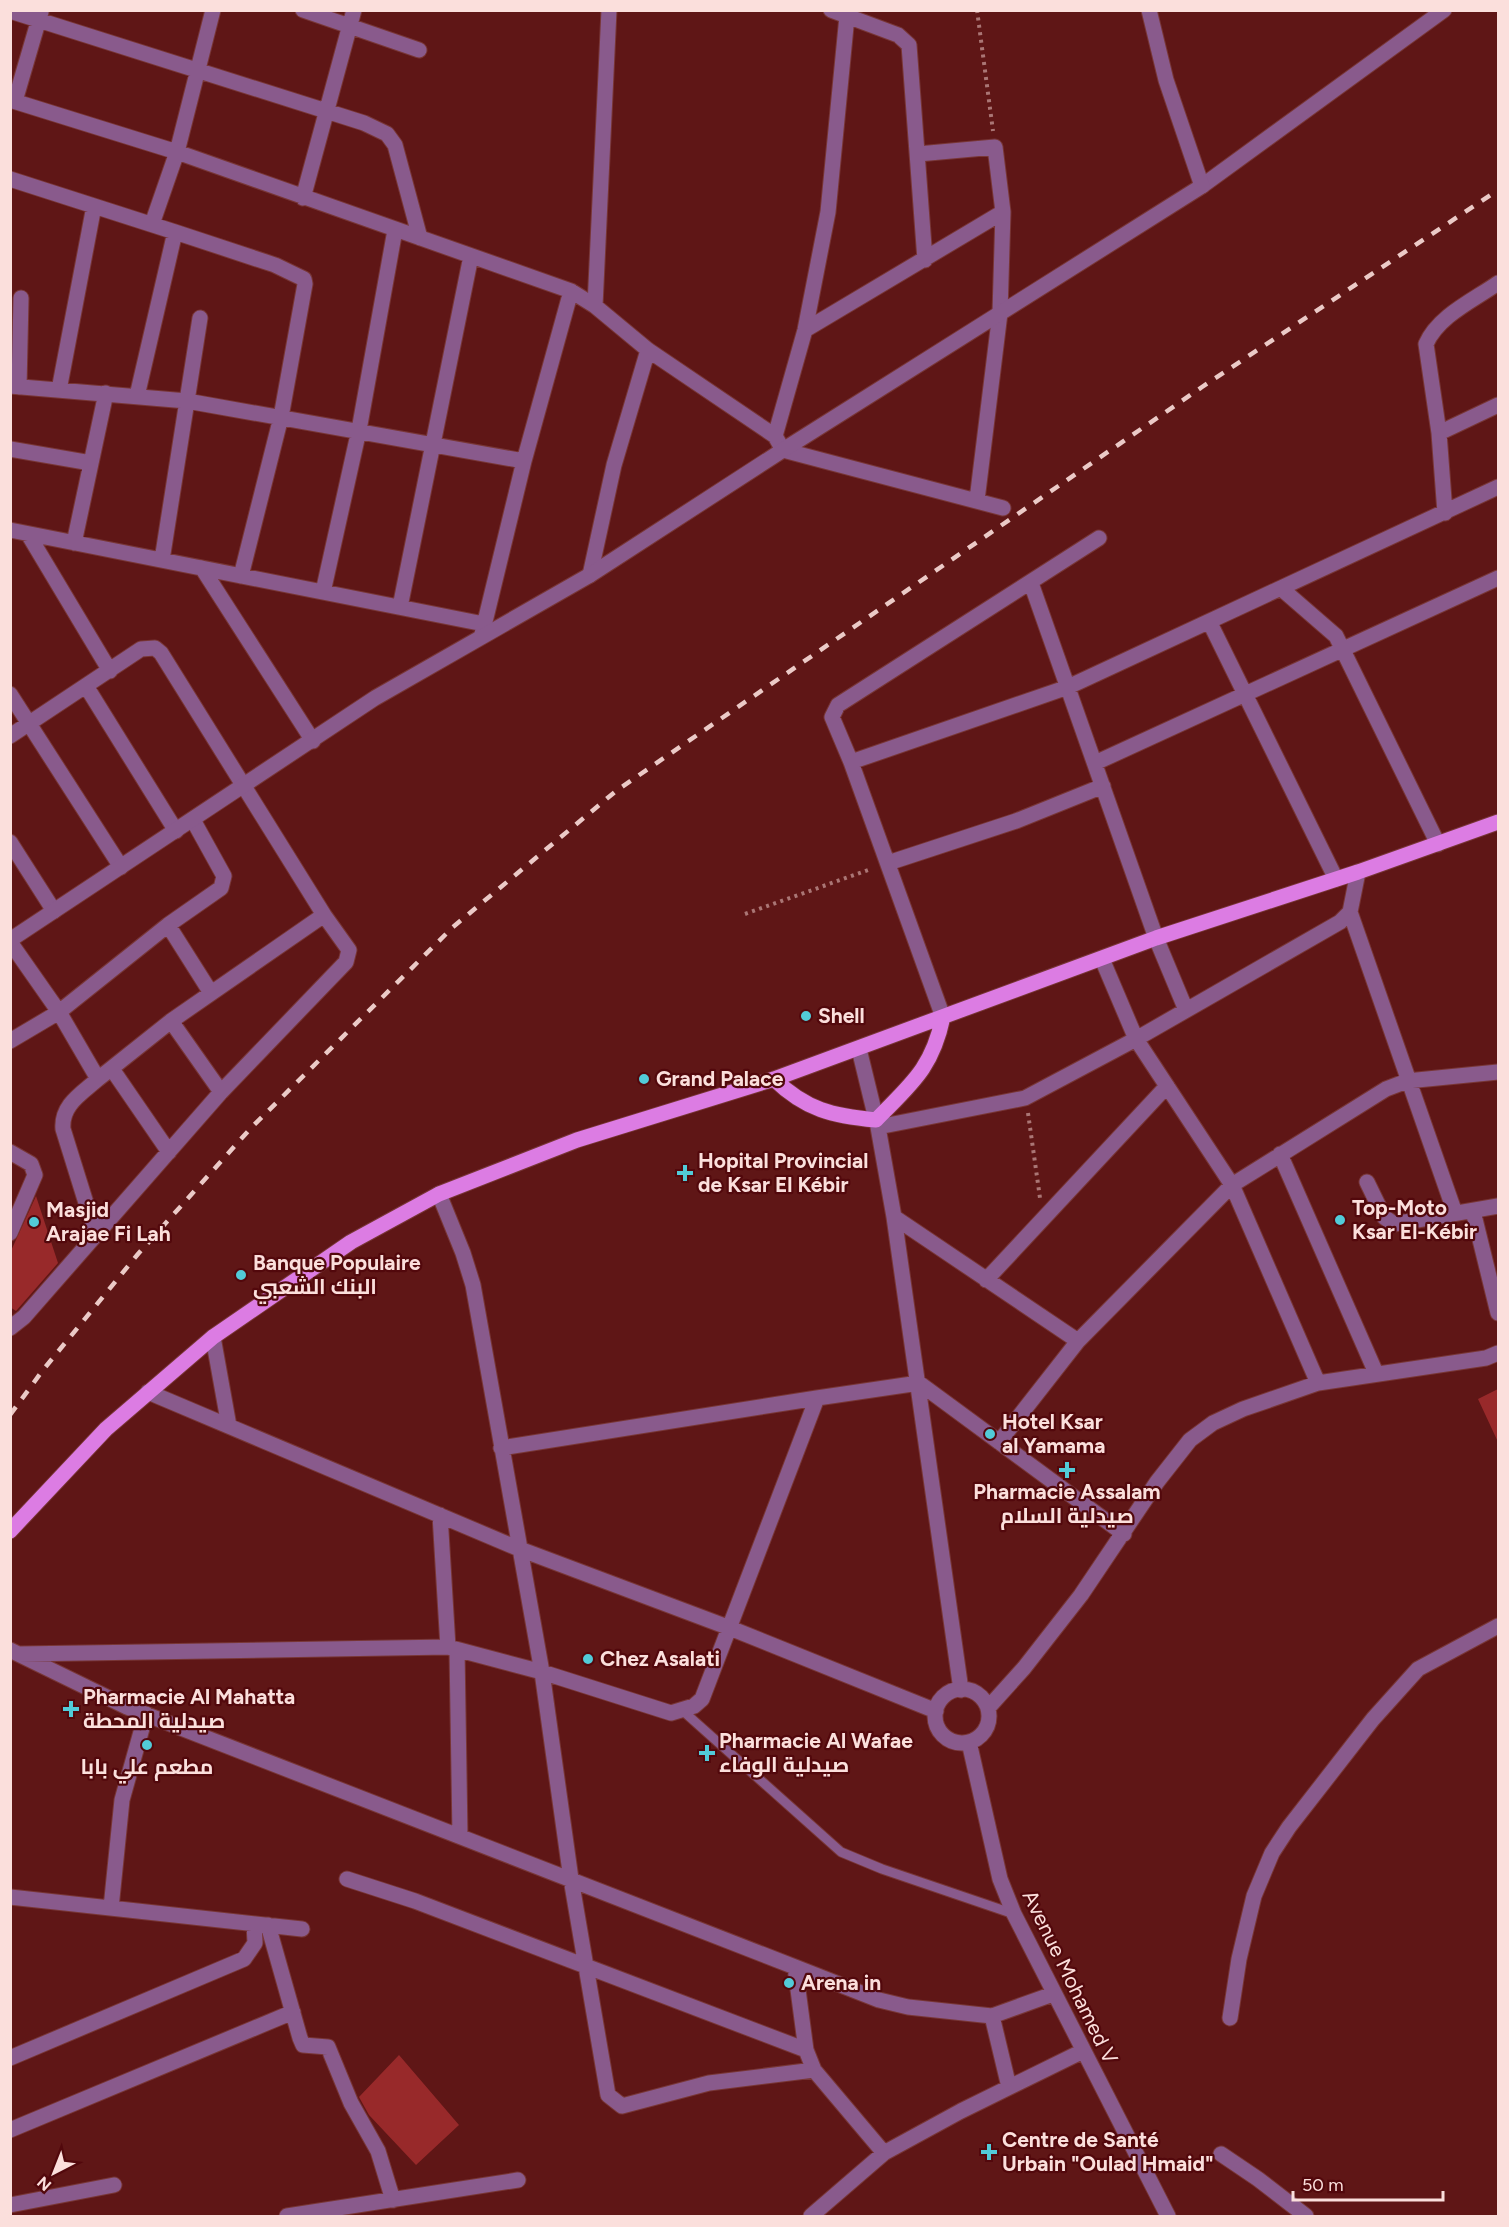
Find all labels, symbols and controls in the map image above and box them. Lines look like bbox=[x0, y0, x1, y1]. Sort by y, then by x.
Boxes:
place label: Shell bbox=[818, 1003, 865, 1028]
marker: Shell bbox=[799, 1009, 813, 1023]
place label: Grand Palace bbox=[656, 1066, 784, 1091]
marker: Grand Palace bbox=[637, 1072, 651, 1086]
place label: Hopital Provincial de Ksar El Kébir bbox=[698, 1148, 868, 1197]
marker: Hopital Provincial de Ksar El Kébir bbox=[676, 1164, 694, 1182]
place label: Top-Moto Ksar El-Kébir bbox=[1352, 1195, 1477, 1244]
place label: Masjid Arajae Fi Lah bbox=[46, 1197, 171, 1246]
marker: Top-Moto Ksar El-Kébir bbox=[1333, 1213, 1347, 1227]
marker: Masjid Arajae Fi Lah bbox=[27, 1215, 41, 1229]
place label: Banque Populaire البنك الشعبي bbox=[253, 1250, 421, 1304]
marker: Banque Populaire البنك الشعبي bbox=[234, 1268, 248, 1282]
place label: Hotel Ksar al Yamama bbox=[1002, 1409, 1105, 1458]
marker: Hotel Ksar al Yamama bbox=[983, 1427, 997, 1441]
marker: Pharmacie Assalam صيدلية السلام bbox=[1060, 1463, 1074, 1477]
place label: Pharmacie Assalam صيدلية السلام bbox=[973, 1479, 1161, 1530]
place label: Chez Asalati bbox=[600, 1646, 720, 1671]
marker: Chez Asalati bbox=[581, 1652, 595, 1666]
place label: Pharmacie Al Mahatta صيدلية المحطة bbox=[83, 1684, 295, 1733]
marker: Pharmacie Al Mahatta صيدلية المحطة bbox=[64, 1702, 78, 1716]
place label: Pharmacie Al Wafae صيدلية الوفاء bbox=[719, 1728, 913, 1778]
marker: مطعم علي بابا bbox=[140, 1738, 154, 1752]
marker: Pharmacie Al Wafae صيدلية الوفاء bbox=[700, 1746, 714, 1760]
place label: مطعم علي بابا bbox=[81, 1754, 213, 1784]
street label: Avenue Mohamed V bbox=[1018, 1886, 1124, 2068]
place label: Arena in bbox=[801, 1970, 881, 1995]
marker: Arena in bbox=[782, 1976, 796, 1990]
place label: Centre de Santé Urbain "Oulad Hmaid" bbox=[1002, 2127, 1214, 2176]
north arrow bbox=[24, 2143, 84, 2203]
marker: Centre de Santé Urbain "Oulad Hmaid" bbox=[980, 2143, 998, 2161]
scale bar bbox=[1293, 2164, 1443, 2202]
text: N bbox=[33, 2173, 55, 2195]
text: 50 m bbox=[1302, 2174, 1344, 2196]

